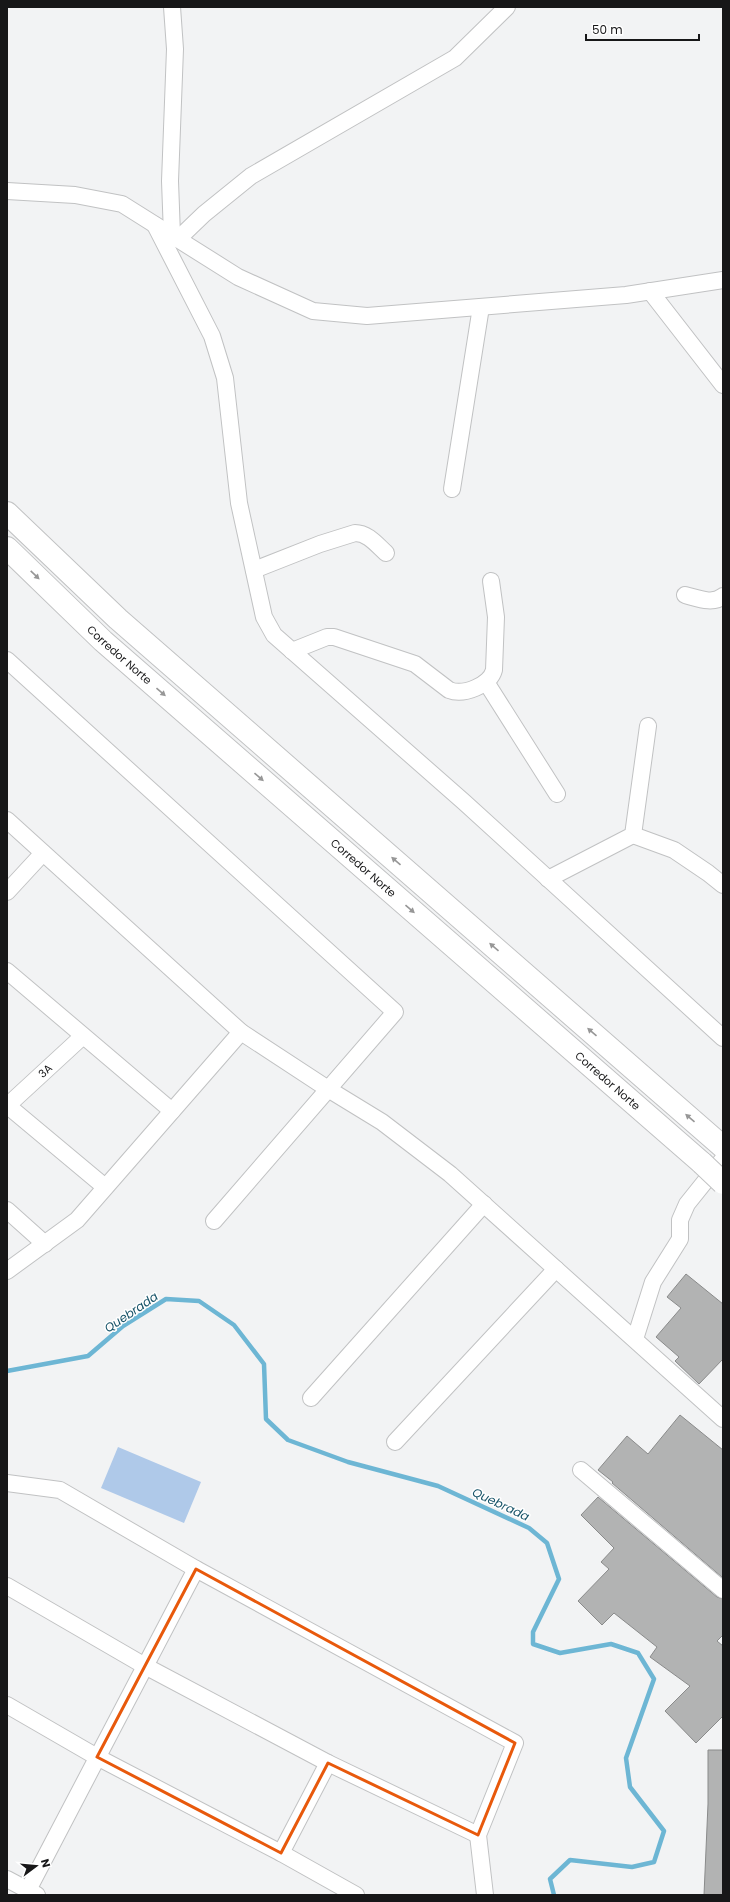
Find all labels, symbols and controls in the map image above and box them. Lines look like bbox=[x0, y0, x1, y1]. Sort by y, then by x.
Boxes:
scale bar bbox=[586, 16, 699, 42]
text: 50 m bbox=[592, 21, 623, 38]
one-way arrow bbox=[30, 571, 40, 580]
street label: Corredor Norte bbox=[83, 622, 155, 688]
one-way arrow bbox=[157, 687, 166, 696]
one-way arrow bbox=[254, 773, 265, 782]
street label: Corredor Norte bbox=[327, 835, 400, 901]
one-way arrow bbox=[390, 857, 401, 866]
one-way arrow bbox=[405, 904, 416, 913]
one-way arrow bbox=[488, 942, 499, 951]
one-way arrow bbox=[586, 1028, 597, 1037]
street label: Corredor Norte bbox=[572, 1048, 644, 1114]
street label: 3A bbox=[35, 1060, 56, 1081]
one-way arrow bbox=[684, 1113, 695, 1122]
water label: Quebrada bbox=[101, 1288, 161, 1336]
water label: Quebrada bbox=[470, 1483, 532, 1525]
north arrow bbox=[16, 1846, 56, 1886]
text: N bbox=[37, 1857, 54, 1869]

